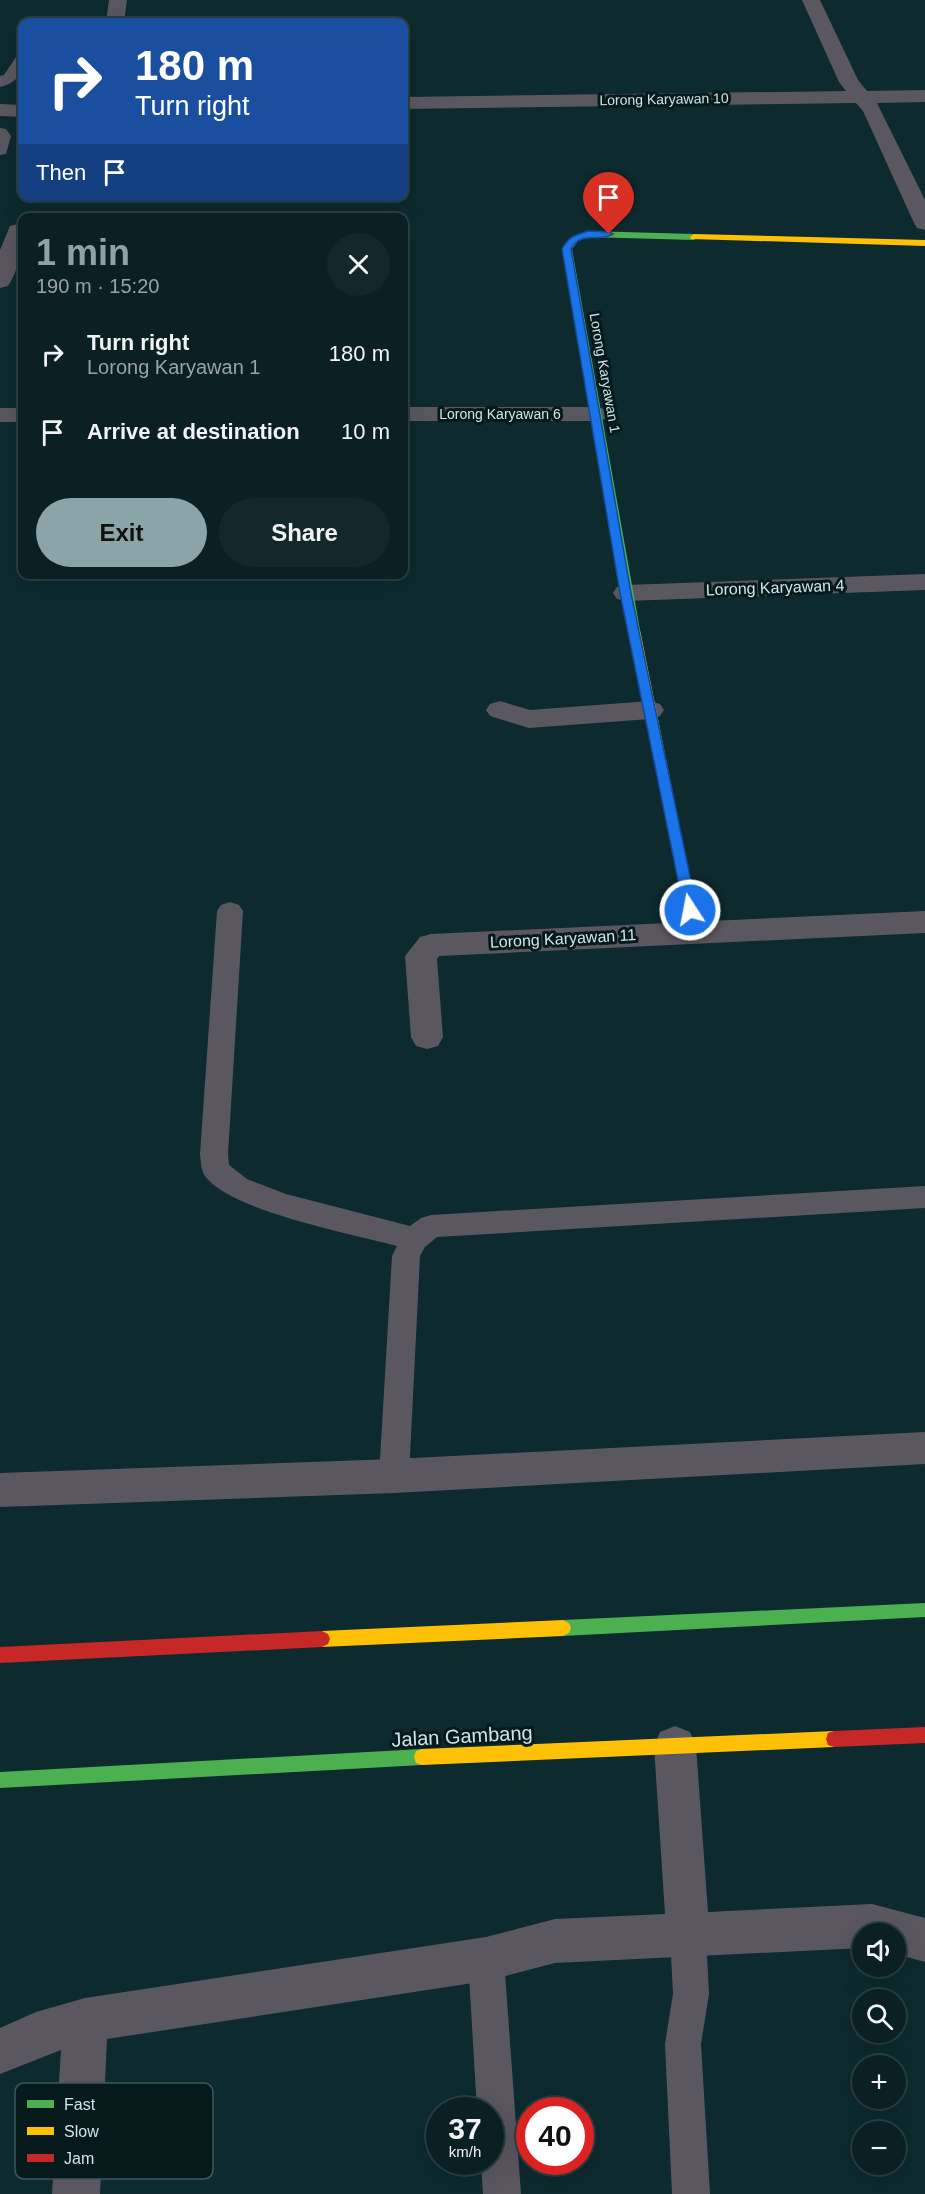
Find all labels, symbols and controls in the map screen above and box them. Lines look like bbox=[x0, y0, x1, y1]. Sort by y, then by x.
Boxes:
icon: right bbox=[36, 42, 114, 120]
text: 180 m bbox=[135, 42, 254, 89]
street label: Lorong Karyawan 10 bbox=[599, 90, 729, 108]
text: Turn right bbox=[135, 91, 250, 121]
icon: arrive bbox=[98, 156, 131, 189]
text: Then bbox=[36, 160, 86, 185]
pin bbox=[583, 172, 634, 234]
icon: arrive bbox=[592, 181, 625, 214]
text: 1 min bbox=[36, 232, 130, 273]
button: close bbox=[327, 233, 390, 296]
text: 190 m · 15:20 bbox=[36, 275, 159, 297]
street label: Lorong Karyawan 1 bbox=[587, 312, 623, 434]
text: Turn right bbox=[87, 330, 189, 355]
icon: right bbox=[36, 338, 69, 371]
text: 180 m bbox=[329, 341, 390, 366]
text: Lorong Karyawan 1 bbox=[87, 356, 260, 378]
street label: Lorong Karyawan 6 bbox=[439, 406, 561, 422]
icon: arrive bbox=[36, 416, 69, 449]
text: Arrive at destination bbox=[87, 419, 300, 444]
text: 10 m bbox=[341, 419, 390, 444]
button: Exit bbox=[36, 498, 207, 567]
button: Share bbox=[219, 498, 390, 567]
street label: Lorong Karyawan 4 bbox=[705, 577, 845, 598]
position arrow bbox=[658, 878, 722, 942]
street label: Lorong Karyawan 11 bbox=[489, 926, 637, 951]
street label: Jalan Gambang bbox=[391, 1721, 533, 1751]
map controls bbox=[852, 1923, 906, 2175]
button: sound bbox=[852, 1923, 906, 1977]
button: search bbox=[852, 1989, 906, 2043]
button: + bbox=[852, 2055, 906, 2109]
legend bbox=[15, 2083, 213, 2179]
text: Fast bbox=[64, 2096, 96, 2113]
speed limit sign: 40 bbox=[516, 2097, 594, 2175]
text: 37 bbox=[448, 2112, 482, 2145]
button: − bbox=[852, 2121, 906, 2175]
text: Slow bbox=[64, 2123, 99, 2140]
text: km/h bbox=[449, 2143, 481, 2160]
text: Jam bbox=[64, 2150, 94, 2167]

